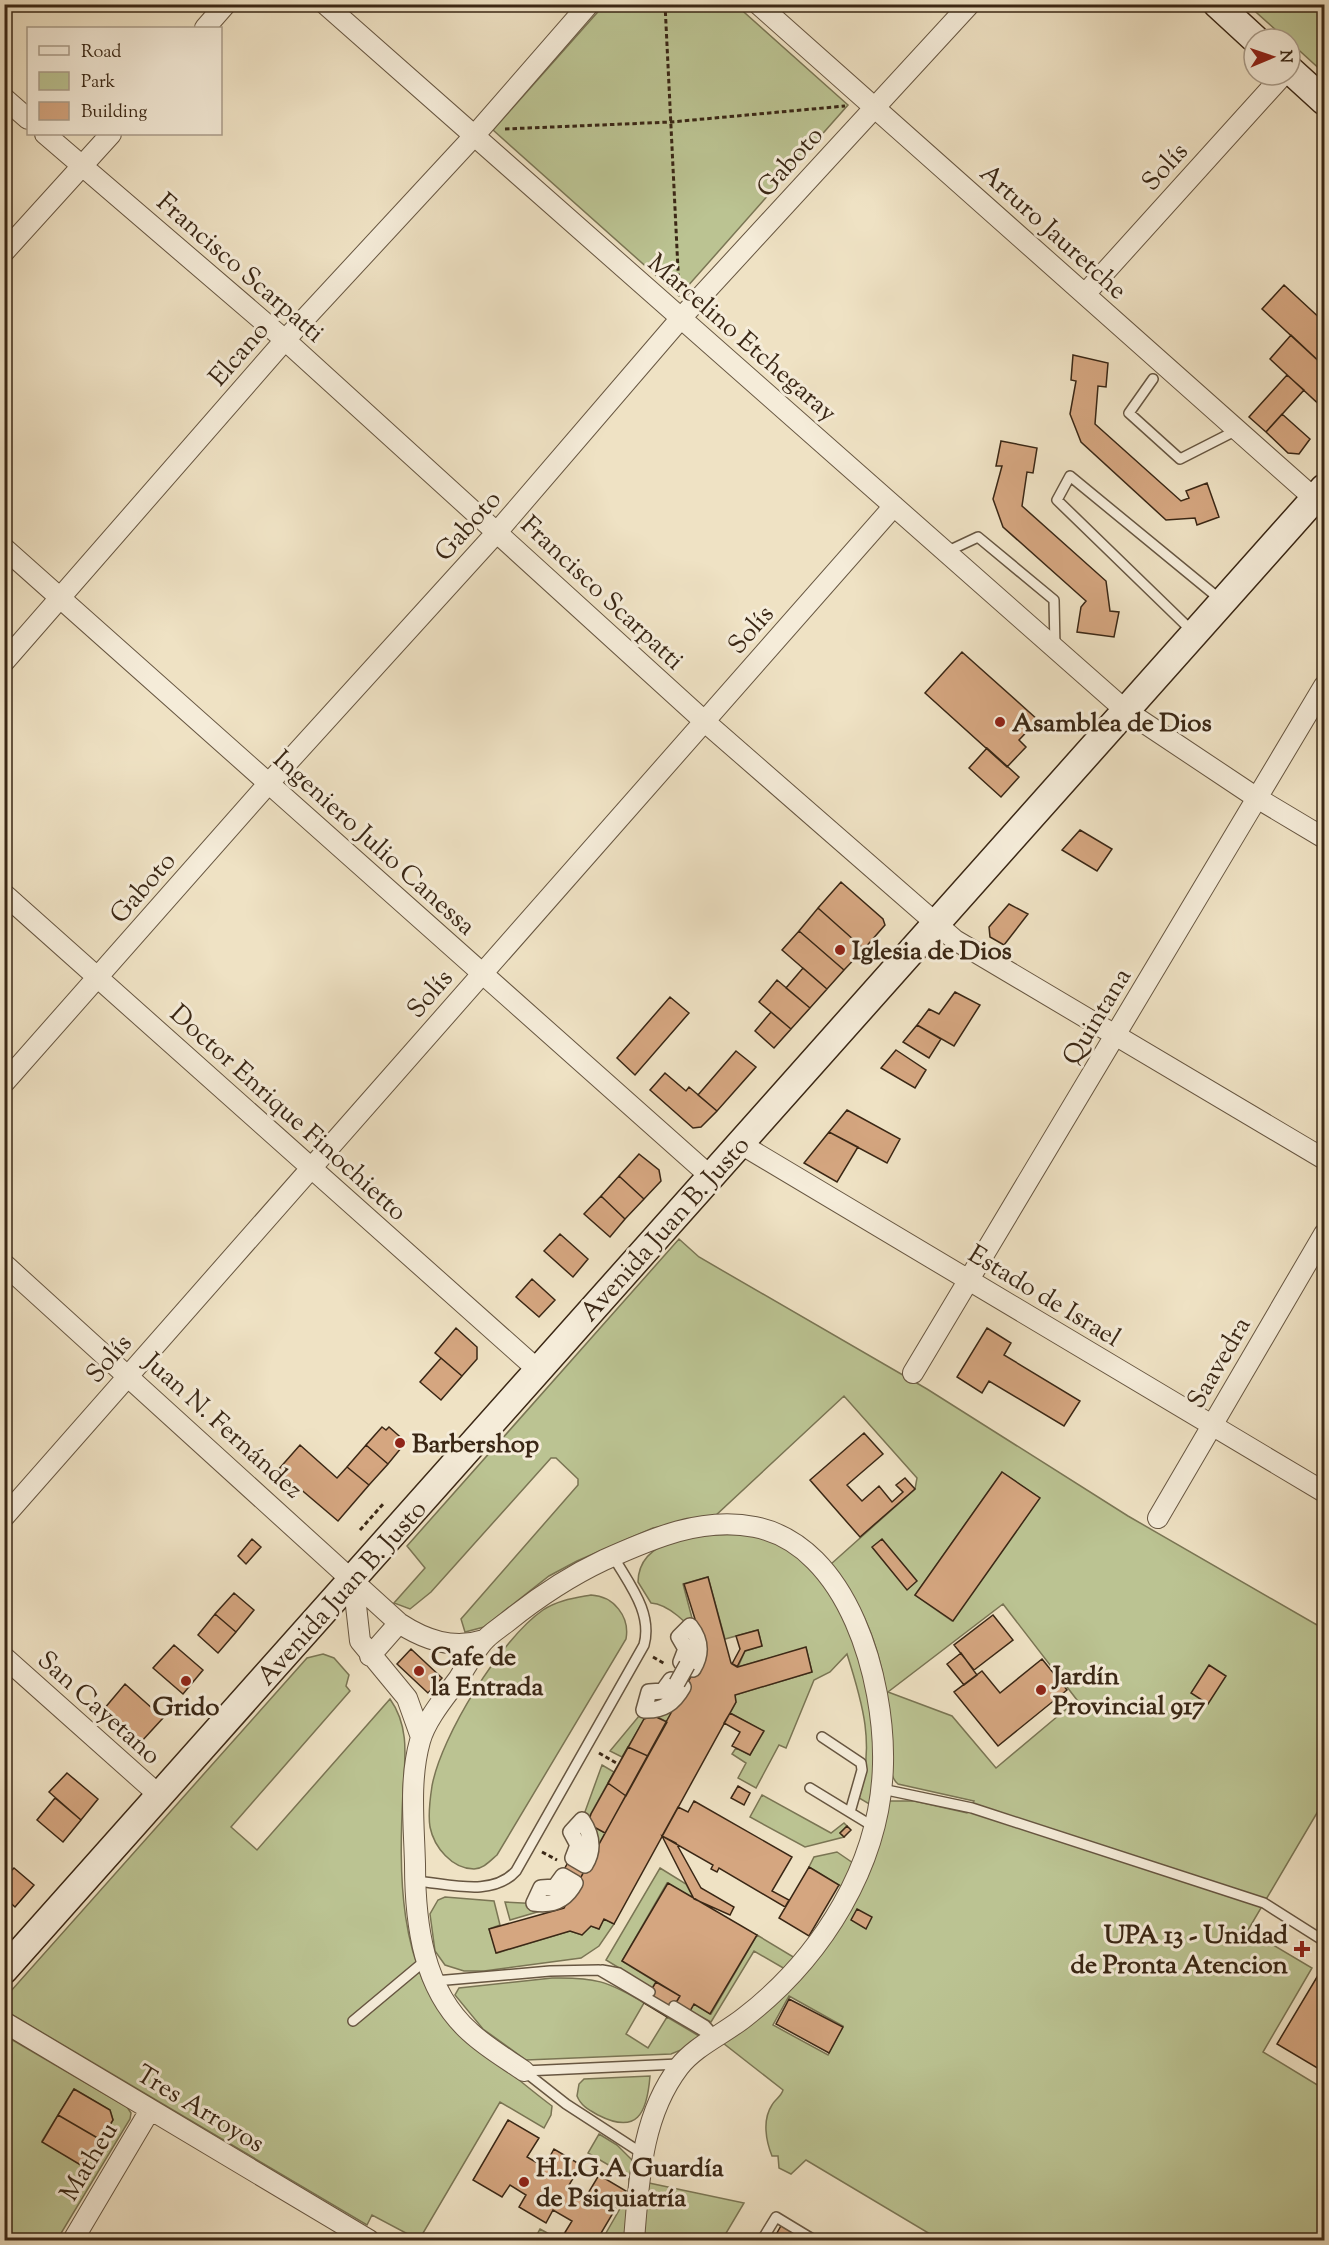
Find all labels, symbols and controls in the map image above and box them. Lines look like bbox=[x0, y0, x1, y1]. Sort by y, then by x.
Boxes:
legend bbox=[27, 27, 222, 135]
north arrow bbox=[1242, 27, 1302, 87]
text: Road bbox=[81, 40, 121, 66]
text: N bbox=[1273, 50, 1296, 64]
text: Park bbox=[81, 70, 116, 96]
text: Building bbox=[81, 100, 147, 126]
street label: Gaboto bbox=[749, 119, 833, 206]
street label: Solís bbox=[1134, 135, 1198, 200]
street label: Arturo Jauretche bbox=[970, 156, 1134, 309]
street label: Francisco Scarpatti bbox=[147, 185, 331, 352]
street label: Marcelino Etchegaray bbox=[638, 246, 844, 432]
street label: Elcano bbox=[201, 314, 279, 395]
street label: Gaboto bbox=[427, 483, 511, 570]
street label: Francisco Scarpatti bbox=[511, 508, 691, 680]
street label: Solís bbox=[720, 598, 784, 663]
place label: Asamblea de Dios bbox=[1012, 706, 1212, 743]
marker: Asamblea de Dios bbox=[993, 715, 1007, 729]
street label: Ingeniero Julio Canessa bbox=[264, 743, 483, 945]
street label: Gaboto bbox=[102, 845, 186, 933]
place label: Iglesia de Dios bbox=[852, 934, 1012, 971]
marker: Iglesia de Dios bbox=[833, 943, 847, 957]
street label: Solís bbox=[399, 962, 463, 1027]
street label: Quintana bbox=[1055, 962, 1142, 1073]
street label: Doctor Enrique Finochietto bbox=[160, 997, 414, 1231]
street label: Avenida Juan B. Justo bbox=[572, 1129, 759, 1331]
street label: Estado de Israel bbox=[960, 1237, 1127, 1357]
street label: Saavedra bbox=[1179, 1311, 1261, 1416]
street label: Solís bbox=[78, 1327, 142, 1392]
street label: Juan N. Fernández bbox=[133, 1344, 310, 1509]
place label: Barbershop bbox=[412, 1427, 539, 1464]
marker: Barbershop bbox=[393, 1436, 407, 1450]
street label: Avenida Juan B. Justo bbox=[249, 1493, 436, 1695]
place label: Cafe de la Entrada bbox=[431, 1640, 544, 1707]
street label: San Cayetano bbox=[28, 1643, 168, 1775]
place label: Jardín Provincial 917 bbox=[1051, 1659, 1205, 1726]
marker: Cafe de la Entrada bbox=[412, 1664, 426, 1678]
marker: Grido bbox=[179, 1674, 193, 1688]
marker: Jardín Provincial 917 bbox=[1034, 1683, 1048, 1697]
place label: Grido bbox=[153, 1690, 219, 1727]
place label: UPA 13 - Unidad de Pronta Atencion bbox=[1071, 1918, 1289, 1985]
marker: UPA 13 - Unidad de Pronta Atencion bbox=[1293, 1940, 1311, 1958]
street label: Tres Arroyos bbox=[128, 2057, 271, 2163]
street label: Matheu bbox=[52, 2116, 128, 2209]
place label: H.I.G.A Guardía de Psiquiatría bbox=[536, 2151, 724, 2218]
marker: H.I.G.A Guardía de Psiquiatría bbox=[517, 2175, 531, 2189]

